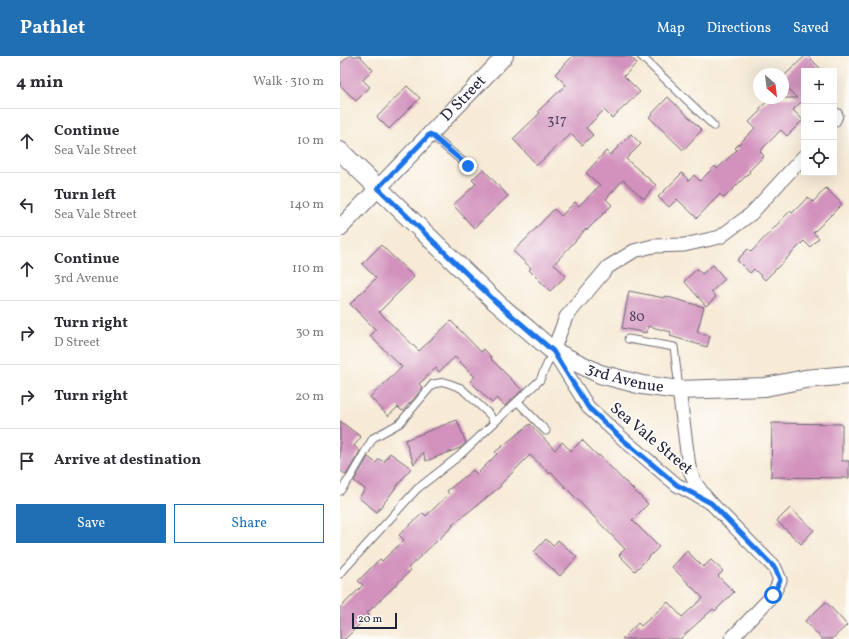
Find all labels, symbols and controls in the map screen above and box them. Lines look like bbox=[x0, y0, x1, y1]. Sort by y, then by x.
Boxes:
text: Pathlet bbox=[20, 15, 85, 41]
text: Map bbox=[657, 19, 685, 38]
text: Directions bbox=[707, 19, 771, 38]
text: Saved bbox=[793, 19, 829, 38]
north arrow bbox=[753, 68, 789, 104]
map controls bbox=[801, 68, 837, 176]
button: + bbox=[801, 68, 837, 104]
street label: D Street bbox=[436, 70, 492, 127]
text: 4 min bbox=[16, 71, 63, 94]
text: Walk · 310 m bbox=[253, 73, 324, 91]
button: − bbox=[801, 104, 837, 140]
house number: 317 bbox=[547, 111, 567, 130]
text: Continue bbox=[54, 121, 119, 142]
icon: ahead bbox=[16, 130, 38, 152]
text: 10 m bbox=[297, 132, 324, 150]
button: locate bbox=[801, 140, 837, 176]
text: Sea Vale Street bbox=[54, 142, 137, 160]
route end bbox=[459, 157, 477, 175]
text: Turn left bbox=[54, 185, 116, 206]
icon: left bbox=[16, 194, 38, 216]
text: 140 m bbox=[290, 196, 324, 214]
text: Sea Vale Street bbox=[54, 206, 137, 224]
text: Continue bbox=[54, 249, 119, 270]
icon: ahead bbox=[16, 258, 38, 280]
text: 110 m bbox=[292, 260, 324, 278]
text: 3rd Avenue bbox=[54, 270, 119, 288]
house number: 80 bbox=[629, 308, 645, 327]
text: Turn right bbox=[54, 313, 128, 334]
icon: right bbox=[16, 322, 38, 344]
text: 30 m bbox=[296, 324, 324, 342]
text: D Street bbox=[54, 334, 100, 352]
street label: 3rd Avenue bbox=[582, 358, 665, 399]
icon: right bbox=[16, 386, 38, 408]
text: Turn right bbox=[54, 386, 128, 407]
text: 20 m bbox=[295, 388, 324, 406]
street label: Sea Vale Street bbox=[605, 398, 697, 480]
icon: arrive bbox=[16, 450, 38, 472]
text: Arrive at destination bbox=[54, 450, 201, 471]
button: Save bbox=[16, 504, 166, 543]
button: Share bbox=[174, 504, 324, 543]
route start bbox=[764, 586, 782, 604]
scale bar bbox=[352, 611, 397, 630]
text: 20 m bbox=[358, 612, 382, 627]

